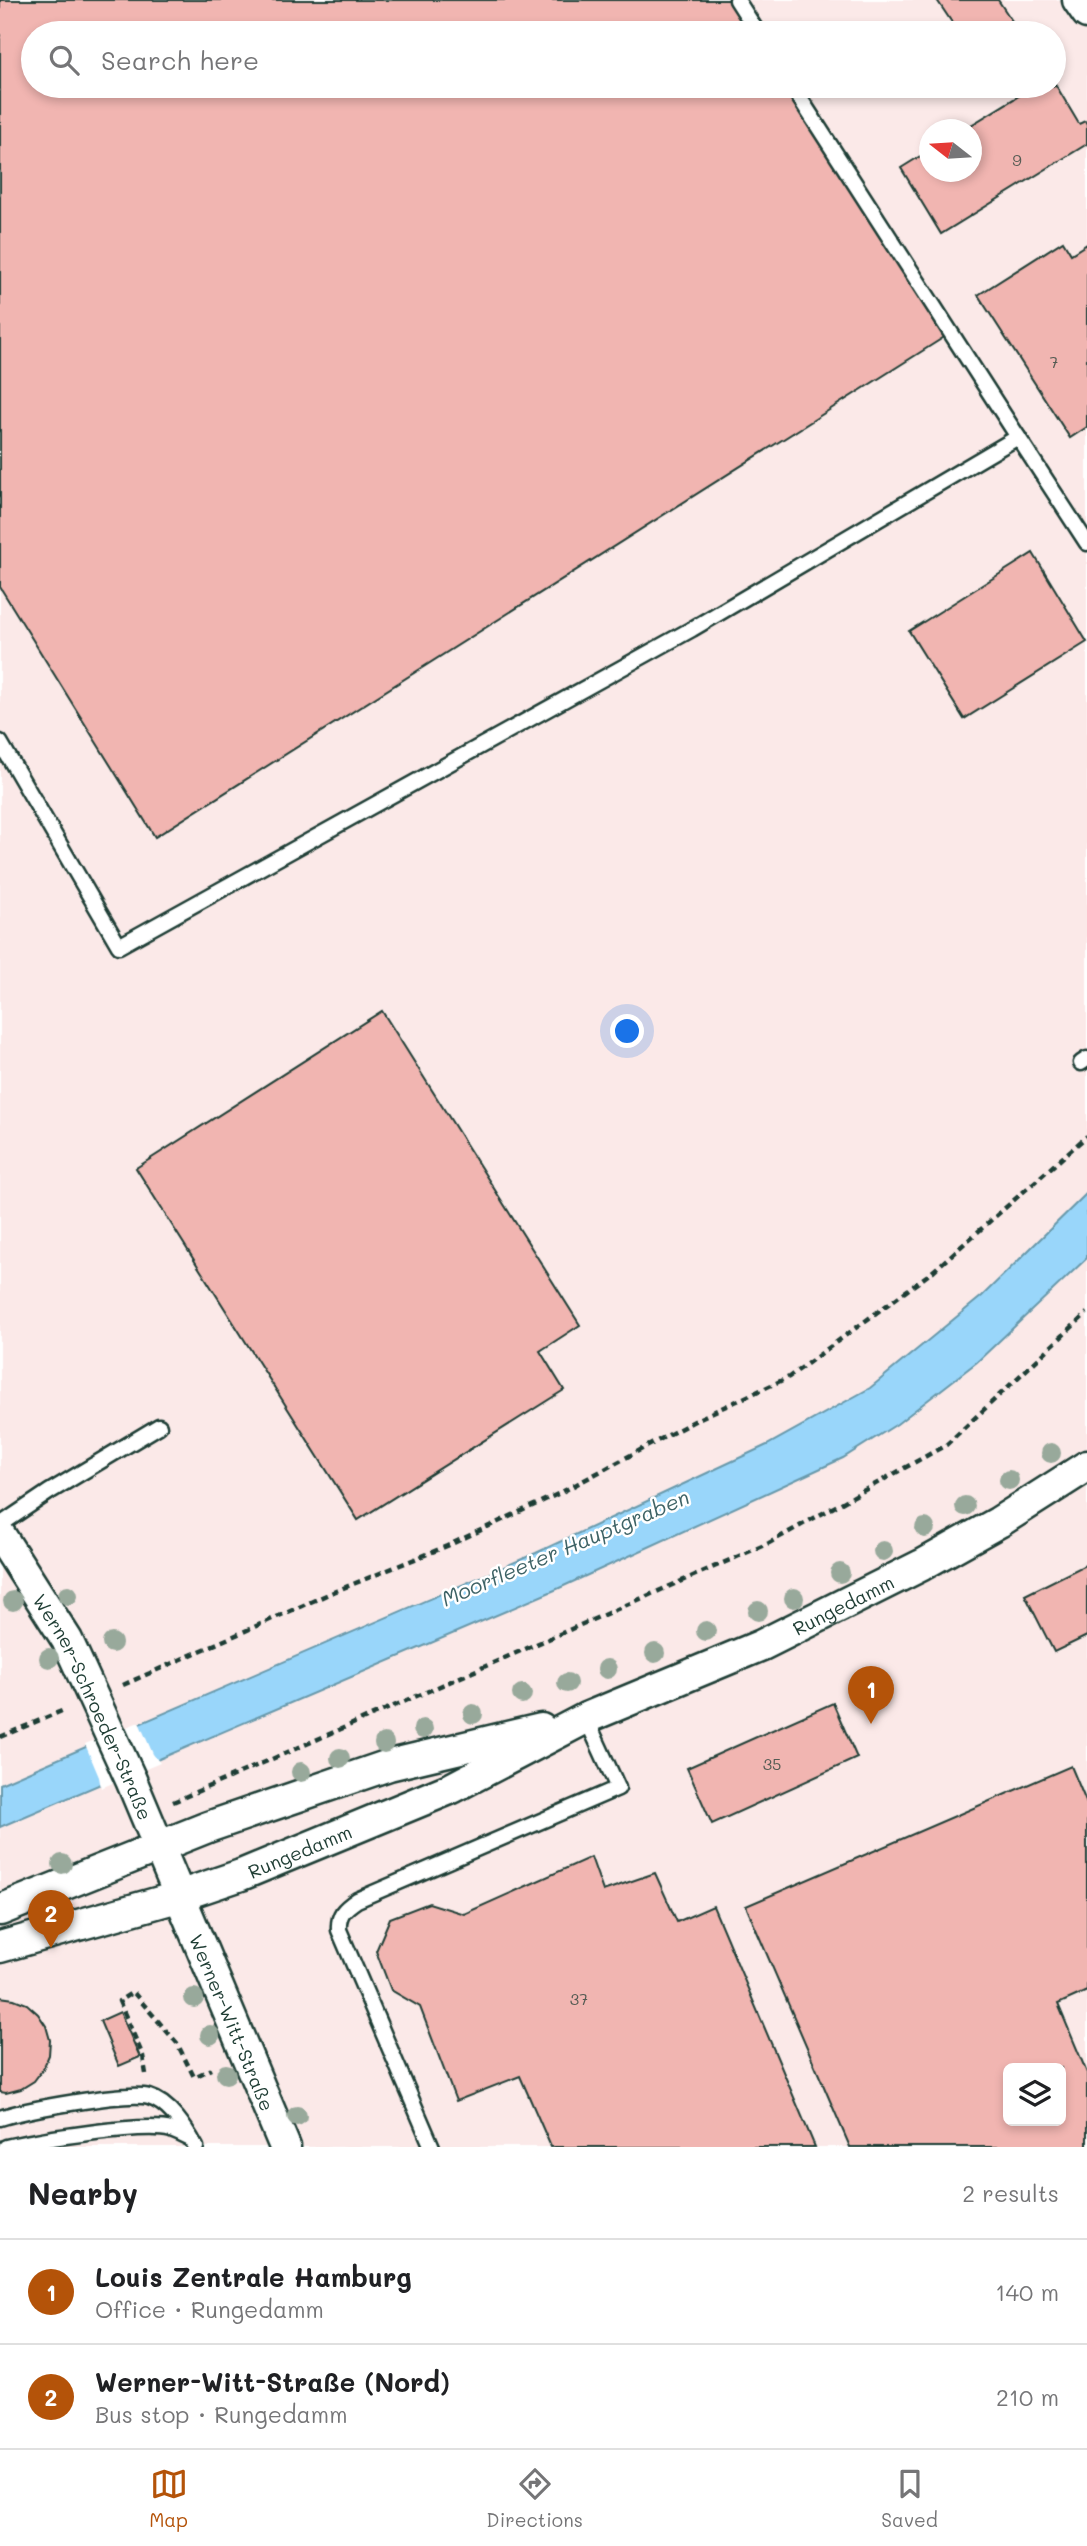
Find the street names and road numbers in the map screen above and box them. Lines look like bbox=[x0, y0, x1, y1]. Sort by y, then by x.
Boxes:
street label: Rungedamm bbox=[788, 1569, 898, 1640]
street label: Werner-Schroeder-Straße bbox=[28, 1589, 159, 1823]
street label: Rungedamm bbox=[244, 1818, 355, 1883]
street label: Werner-Witt-Straße bbox=[184, 1930, 281, 2114]

